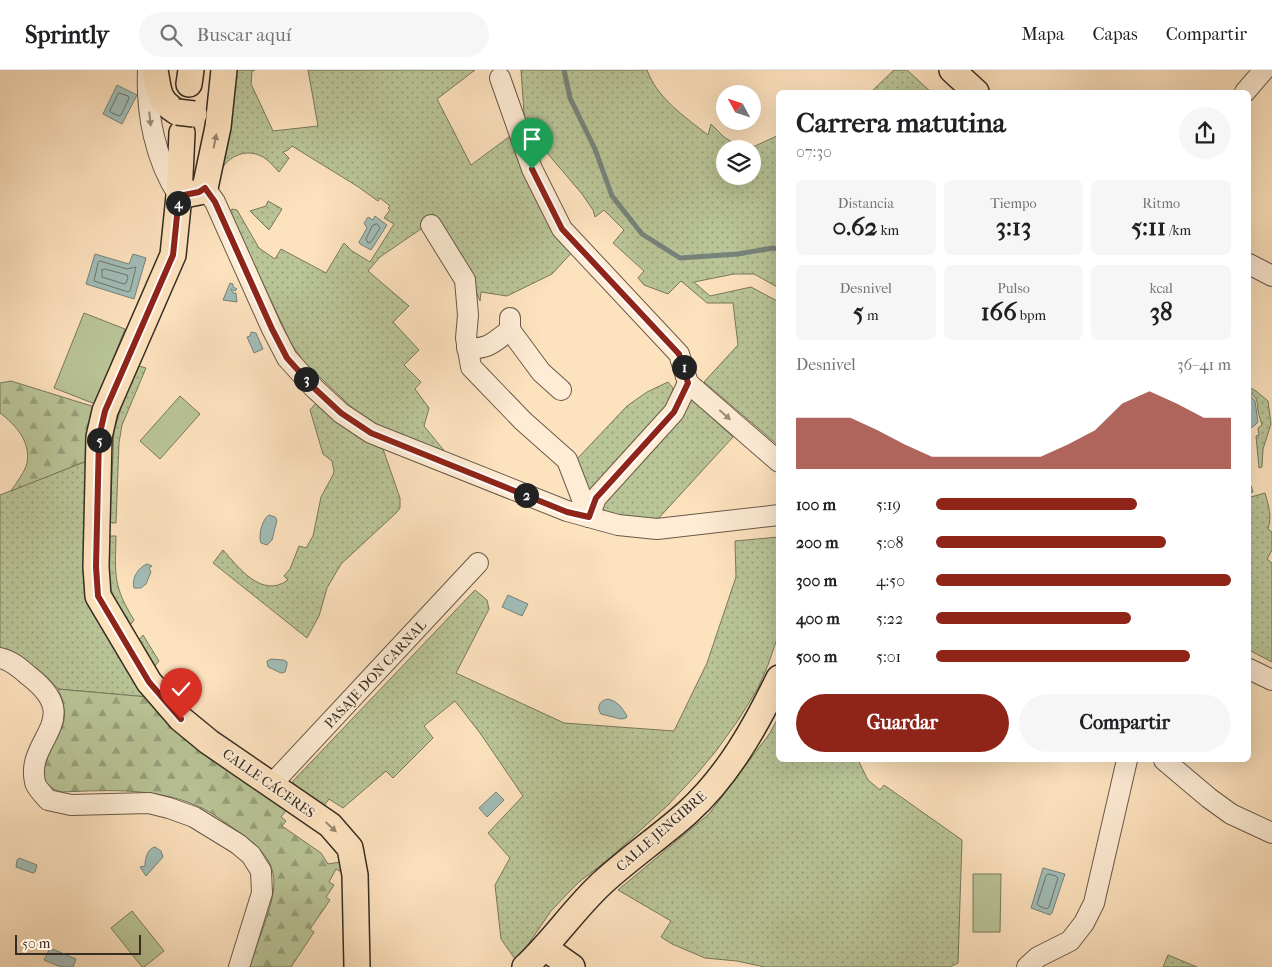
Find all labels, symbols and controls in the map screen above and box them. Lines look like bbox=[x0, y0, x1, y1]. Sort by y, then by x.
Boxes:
search box bbox=[139, 12, 489, 57]
text: Sprintly bbox=[25, 21, 109, 49]
icon: search bbox=[157, 21, 185, 49]
text: Buscar aquí bbox=[197, 24, 291, 46]
text: Mapa bbox=[1022, 24, 1064, 45]
text: Capas bbox=[1092, 24, 1138, 45]
text: Compartir bbox=[1166, 24, 1247, 45]
north arrow bbox=[716, 85, 761, 130]
map controls bbox=[716, 85, 761, 185]
text: Carrera matutina bbox=[796, 106, 1006, 139]
button: share bbox=[1179, 107, 1231, 159]
one-way arrow bbox=[146, 111, 154, 127]
pin bbox=[511, 118, 553, 169]
icon: arrive bbox=[518, 125, 546, 153]
one-way arrow bbox=[212, 132, 220, 148]
button: layers bbox=[716, 140, 761, 185]
text: 07:30 bbox=[796, 142, 832, 161]
pin: 4 bbox=[166, 190, 190, 216]
text: 4 bbox=[174, 195, 183, 212]
text: Distancia bbox=[838, 195, 894, 212]
text: Tiempo bbox=[990, 195, 1037, 212]
text: Ritmo bbox=[1142, 195, 1180, 212]
text: 0.62 bbox=[832, 212, 877, 241]
text: 3:13 bbox=[996, 212, 1031, 241]
text: 5:11 bbox=[1131, 212, 1166, 241]
text: km bbox=[877, 222, 899, 239]
text: /km bbox=[1166, 222, 1191, 239]
text: Desnivel bbox=[840, 280, 892, 297]
text: Pulso bbox=[997, 280, 1030, 297]
text: kcal bbox=[1149, 280, 1173, 297]
text: 5 bbox=[853, 297, 864, 326]
text: 166 bbox=[981, 297, 1017, 326]
text: 38 bbox=[1150, 297, 1173, 326]
text: m bbox=[864, 307, 879, 324]
text: bpm bbox=[1017, 307, 1046, 324]
pin: 1 bbox=[672, 354, 696, 380]
text: Desnivel bbox=[796, 355, 856, 374]
text: 36–41 m bbox=[1177, 355, 1231, 374]
text: 1 bbox=[682, 359, 687, 376]
pin: 3 bbox=[294, 366, 318, 392]
text: 3 bbox=[304, 371, 309, 388]
one-way arrow bbox=[718, 409, 730, 421]
pin: 5 bbox=[86, 428, 112, 452]
text: 5 bbox=[96, 432, 103, 449]
pin: 2 bbox=[514, 482, 538, 508]
text: 2 bbox=[523, 487, 530, 504]
text: 100 m bbox=[796, 495, 836, 514]
text: 5:19 bbox=[876, 495, 901, 514]
text: 200 m bbox=[796, 533, 839, 552]
text: 5:08 bbox=[876, 533, 904, 552]
text: 300 m bbox=[796, 571, 837, 590]
text: 4:50 bbox=[876, 571, 905, 590]
text: 400 m bbox=[796, 609, 840, 628]
text: 5:22 bbox=[876, 609, 903, 628]
street label: PASAJE DON CARNAL bbox=[321, 616, 430, 732]
text: 500 m bbox=[796, 647, 837, 666]
text: 5:01 bbox=[876, 647, 901, 666]
pin bbox=[160, 668, 202, 719]
icon: check bbox=[167, 675, 195, 703]
button: Guardar bbox=[796, 694, 1009, 752]
button: Compartir bbox=[1019, 694, 1231, 752]
street label: CALLE CÁCERES bbox=[219, 744, 319, 822]
street label: CALLE JENGIBRE bbox=[613, 787, 710, 875]
one-way arrow bbox=[324, 821, 336, 833]
scale bar bbox=[15, 932, 141, 955]
text: 50 m bbox=[22, 935, 50, 952]

